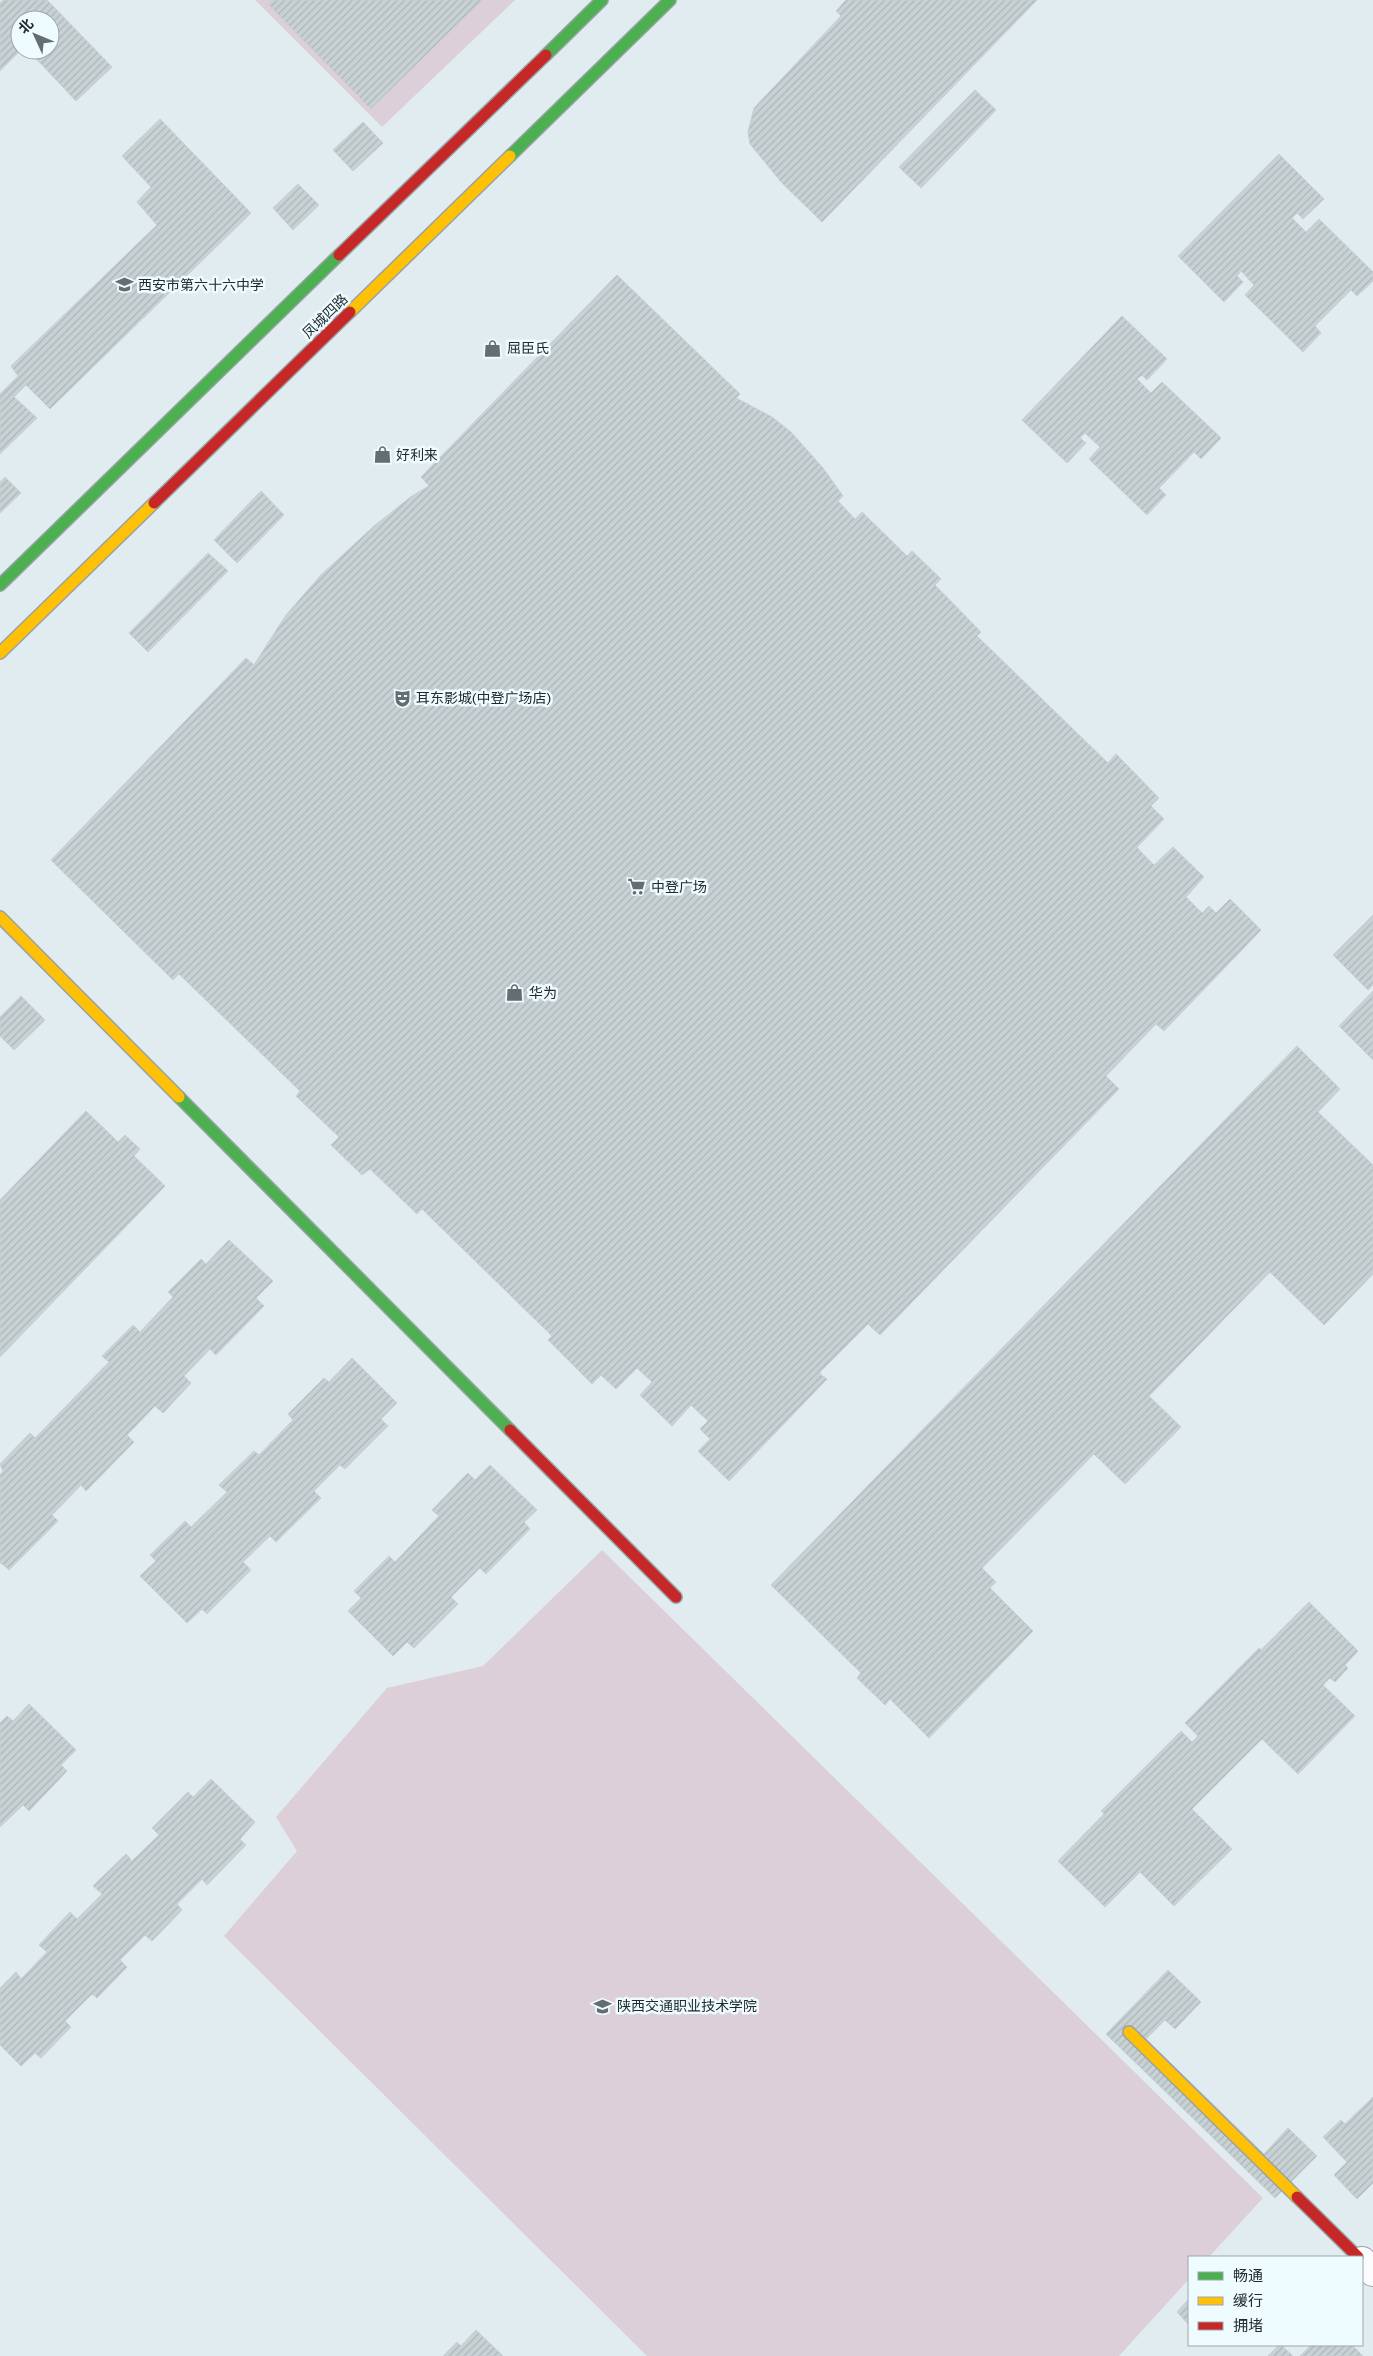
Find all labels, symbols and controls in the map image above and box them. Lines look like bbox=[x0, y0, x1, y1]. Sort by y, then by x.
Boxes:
north arrow bbox=[10, 10, 60, 60]
text: 北 bbox=[15, 15, 36, 37]
school or university icon: 西安市第六十六中学 bbox=[114, 275, 134, 295]
place label: 西安市第六十六中学 bbox=[138, 277, 264, 293]
street label: 凤城四路 bbox=[299, 291, 351, 341]
shop icon: 屈臣氏 bbox=[483, 338, 503, 358]
place label: 屈臣氏 bbox=[507, 340, 549, 356]
shop icon: 好利来 bbox=[372, 445, 392, 465]
place label: 好利来 bbox=[396, 447, 438, 463]
theatre icon: 耳东影城(中登广场店) bbox=[392, 688, 412, 708]
place label: 耳东影城(中登广场店) bbox=[416, 690, 551, 706]
supermarket icon: 中登广场 bbox=[627, 877, 647, 897]
place label: 中登广场 bbox=[651, 879, 707, 895]
shop icon: 华为 bbox=[505, 983, 525, 1003]
place label: 华为 bbox=[529, 985, 557, 1001]
school or university icon: 陕西交通职业技术学院 bbox=[593, 1996, 613, 2016]
place label: 陕西交通职业技术学院 bbox=[617, 1998, 757, 2014]
legend bbox=[1188, 2256, 1363, 2346]
text: 畅通 bbox=[1233, 2267, 1263, 2285]
text: 缓行 bbox=[1233, 2292, 1263, 2310]
text: 拥堵 bbox=[1233, 2317, 1263, 2335]

